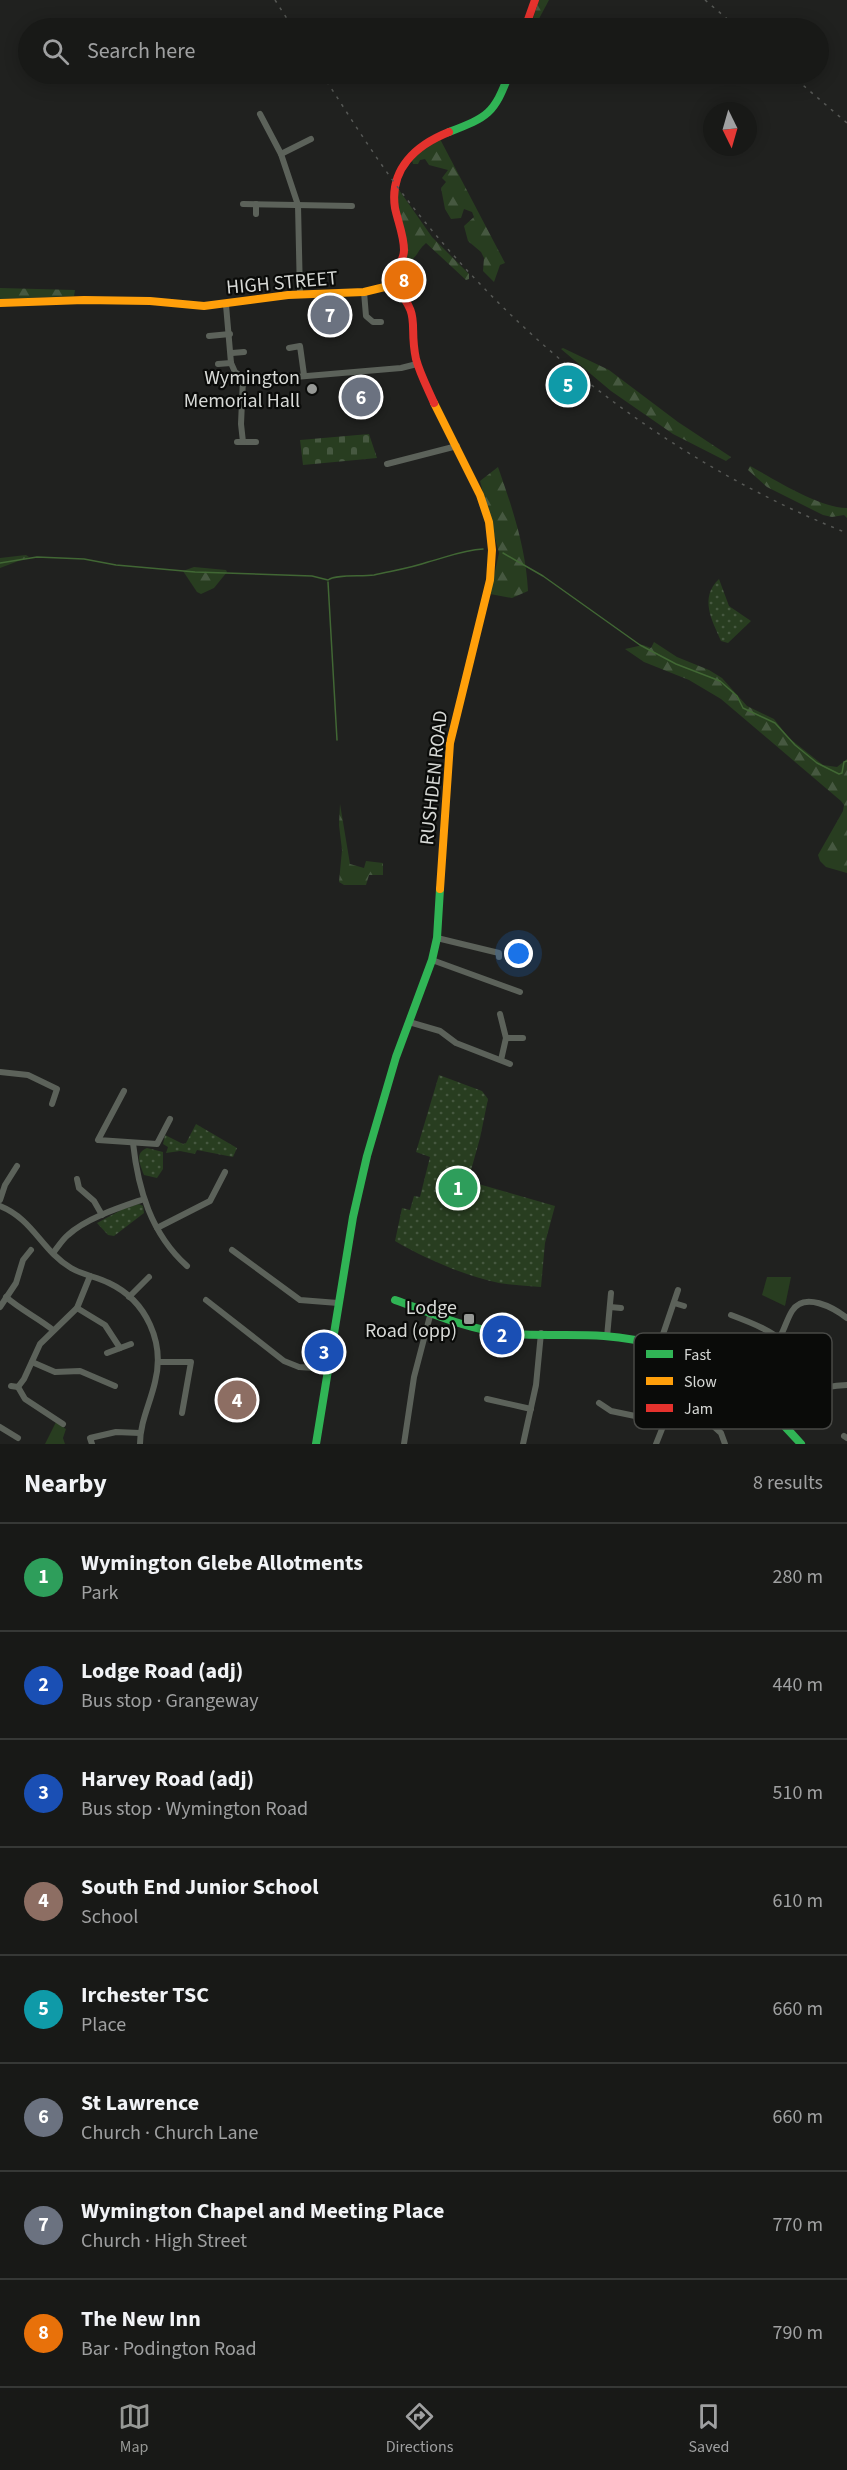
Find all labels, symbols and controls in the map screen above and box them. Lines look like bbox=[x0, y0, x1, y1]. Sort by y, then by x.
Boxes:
search box bbox=[18, 18, 829, 84]
icon: search bbox=[39, 35, 72, 68]
text: Search here bbox=[87, 35, 195, 67]
north arrow bbox=[703, 102, 757, 156]
pin: 8 bbox=[384, 258, 424, 302]
street label: HIGH STREET bbox=[225, 264, 339, 302]
pin: 7 bbox=[310, 292, 350, 338]
pin: 5 bbox=[548, 362, 588, 408]
place label: Wymington Memorial Hall bbox=[184, 364, 300, 415]
pin: 6 bbox=[342, 374, 380, 420]
marker: Wymington Memorial Hall bbox=[305, 382, 319, 396]
street label: RUSHDEN ROAD bbox=[413, 709, 455, 847]
your location bbox=[504, 939, 533, 968]
pin: 1 bbox=[438, 1166, 478, 1210]
place label: Lodge Road (opp) bbox=[365, 1294, 457, 1345]
marker: Lodge Road (opp) bbox=[462, 1312, 476, 1326]
pin: 2 bbox=[482, 1312, 522, 1358]
pin: 3 bbox=[304, 1330, 344, 1374]
legend bbox=[634, 1333, 832, 1429]
text: Fast bbox=[684, 1344, 712, 1366]
text: Slow bbox=[684, 1371, 717, 1393]
pin: 4 bbox=[218, 1378, 256, 1422]
text: Jam bbox=[684, 1398, 713, 1420]
text: Nearby bbox=[24, 1465, 107, 1502]
text: 8 results bbox=[753, 1469, 823, 1497]
text: Wymington Glebe Allotments bbox=[81, 1547, 363, 1579]
text: 1 bbox=[38, 1563, 49, 1591]
text: 280 m bbox=[773, 1563, 823, 1591]
text: Park bbox=[81, 1579, 118, 1607]
text: Lodge Road (adj) bbox=[81, 1655, 243, 1687]
text: 2 bbox=[38, 1671, 49, 1699]
text: 440 m bbox=[773, 1671, 823, 1699]
text: Bus stop · Grangeway bbox=[81, 1687, 259, 1715]
text: Harvey Road (adj) bbox=[81, 1763, 254, 1795]
text: 3 bbox=[38, 1779, 49, 1807]
text: 510 m bbox=[773, 1779, 823, 1807]
text: Bus stop · Wymington Road bbox=[81, 1795, 308, 1823]
text: South End Junior School bbox=[81, 1871, 319, 1903]
text: 4 bbox=[38, 1887, 49, 1915]
text: 610 m bbox=[773, 1887, 823, 1915]
text: School bbox=[81, 1903, 138, 1931]
text: Irchester TSC bbox=[81, 1979, 209, 2011]
text: 5 bbox=[38, 1995, 49, 2023]
text: 660 m bbox=[773, 1995, 823, 2023]
text: Place bbox=[81, 2011, 126, 2039]
text: St Lawrence bbox=[81, 2087, 199, 2119]
text: 6 bbox=[38, 2103, 49, 2131]
text: 660 m bbox=[773, 2103, 823, 2131]
text: Church · Church Lane bbox=[81, 2119, 258, 2147]
text: Wymington Chapel and Meeting Place bbox=[81, 2195, 444, 2227]
text: 7 bbox=[38, 2211, 49, 2239]
text: 770 m bbox=[773, 2211, 823, 2239]
text: Church · High Street bbox=[81, 2227, 247, 2255]
text: The New Inn bbox=[81, 2303, 201, 2335]
text: 8 bbox=[38, 2319, 49, 2347]
text: 790 m bbox=[773, 2319, 823, 2347]
text: Bar · Podington Road bbox=[81, 2335, 257, 2363]
tab: Map bbox=[118, 2400, 151, 2458]
tab: Directions bbox=[386, 2400, 453, 2458]
tab: Saved bbox=[689, 2400, 729, 2458]

